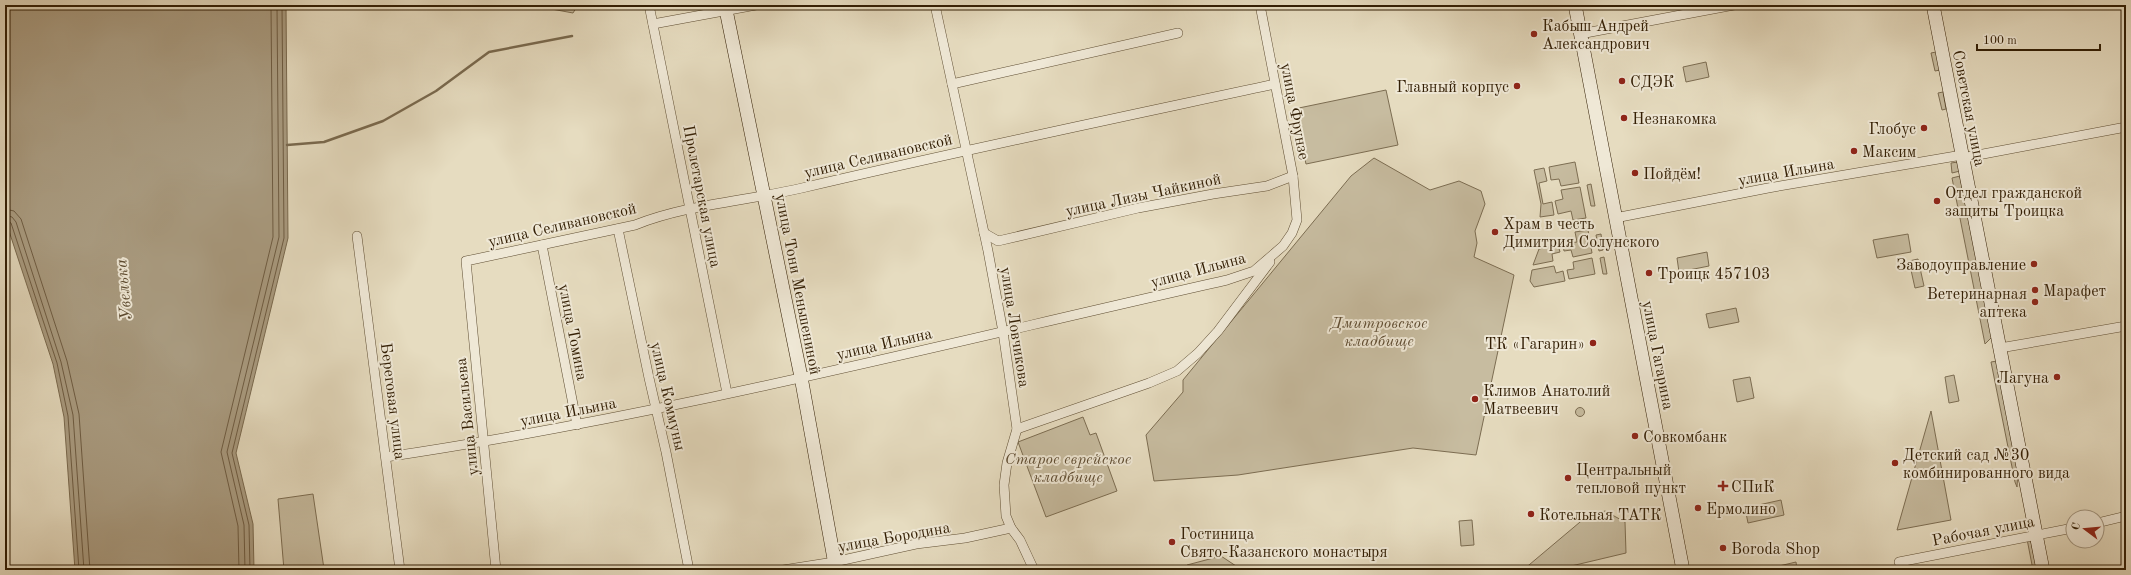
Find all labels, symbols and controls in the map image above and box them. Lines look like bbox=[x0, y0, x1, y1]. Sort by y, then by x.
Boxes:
place label: Кабыш Андрей Александрович bbox=[1542, 19, 1650, 53]
scale bar bbox=[1977, 26, 2100, 52]
marker: Кабыш Андрей Александрович bbox=[1529, 29, 1539, 39]
text: 100 m bbox=[1983, 35, 2017, 47]
street label: Советская улица bbox=[1949, 49, 1987, 168]
street label: улица Фрунзе bbox=[1277, 62, 1311, 161]
place label: СДЭК bbox=[1630, 75, 1675, 91]
marker: СДЭК bbox=[1617, 76, 1627, 86]
place label: Главный корпус bbox=[1396, 80, 1509, 96]
marker: Главный корпус bbox=[1512, 81, 1522, 91]
place label: Незнакомка bbox=[1632, 112, 1717, 128]
marker: Незнакомка bbox=[1619, 113, 1629, 123]
place label: Глобус bbox=[1869, 122, 1916, 138]
marker: Глобус bbox=[1919, 123, 1929, 133]
street label: Пролетарская улица bbox=[679, 124, 723, 269]
street label: улица Селивановской bbox=[803, 132, 954, 182]
place label: Максим bbox=[1862, 145, 1916, 161]
marker: Максим bbox=[1849, 146, 1859, 156]
street label: улица Ильина bbox=[1737, 157, 1836, 189]
place label: Пойдём! bbox=[1643, 167, 1701, 183]
marker: Пойдём! bbox=[1630, 168, 1640, 178]
street label: улица Лизы Чайкиной bbox=[1064, 172, 1223, 220]
place label: Отдел гражданской защиты Троицка bbox=[1945, 186, 2082, 220]
street label: улица Тони Меньшениной bbox=[772, 193, 822, 376]
marker: Отдел гражданской защиты Троицка bbox=[1932, 196, 1942, 206]
street label: улица Селивановской bbox=[487, 201, 638, 251]
place label: Храм в честь Димитрия Солунского bbox=[1503, 217, 1660, 251]
marker: Храм в честь Димитрия Солунского bbox=[1490, 227, 1500, 237]
street label: улица Ильина bbox=[1149, 251, 1248, 291]
water label: Увелька bbox=[113, 258, 136, 322]
place label: Заводоуправление bbox=[1896, 258, 2026, 274]
marker: Заводоуправление bbox=[2029, 259, 2039, 269]
street label: улица Ловчикова bbox=[997, 266, 1031, 389]
place label: Троицк 457103 bbox=[1657, 267, 1770, 283]
marker: Троицк 457103 bbox=[1644, 268, 1654, 278]
street label: улица Томина bbox=[555, 283, 589, 382]
place label: Марафет bbox=[2043, 284, 2106, 300]
marker: Марафет bbox=[2030, 285, 2040, 295]
place label: Ветеринарная аптека bbox=[1927, 287, 2027, 321]
marker: Ветеринарная аптека bbox=[2030, 297, 2040, 307]
street label: улица Гагарина bbox=[1639, 299, 1675, 411]
park label: Дмитровское кладбище bbox=[1329, 316, 1428, 350]
street label: улица Ильина bbox=[835, 326, 934, 364]
place label: ТК «Гагарин» bbox=[1485, 337, 1585, 353]
marker: ТК «Гагарин» bbox=[1588, 338, 1598, 348]
street label: улица Коммуны bbox=[647, 340, 687, 452]
street label: Береговая улица bbox=[377, 342, 407, 461]
street label: улица Васильева bbox=[454, 357, 482, 477]
place label: Лагуна bbox=[1997, 371, 2049, 387]
marker: Лагуна bbox=[2052, 372, 2062, 382]
place label: Климов Анатолий Матвеевич bbox=[1483, 384, 1610, 418]
marker: Климов Анатолий Матвеевич bbox=[1470, 394, 1480, 404]
street label: улица Ильина bbox=[519, 396, 618, 430]
place label: Совкомбанк bbox=[1643, 430, 1727, 446]
marker: Совкомбанк bbox=[1630, 431, 1640, 441]
place label: Детский сад №30 комбинированного вида bbox=[1903, 448, 2070, 482]
park label: Старое еврейское кладбище bbox=[1005, 452, 1132, 486]
marker: Детский сад №30 комбинированного вида bbox=[1890, 458, 1900, 468]
place label: Центральный тепловой пункт bbox=[1576, 463, 1686, 497]
marker: Центральный тепловой пункт bbox=[1563, 473, 1573, 483]
place label: СПиК bbox=[1731, 480, 1775, 496]
marker: СПиК bbox=[1718, 481, 1728, 491]
place label: Ермолино bbox=[1706, 502, 1776, 518]
marker: Ермолино bbox=[1693, 503, 1703, 513]
place label: Котельная ТАТК bbox=[1539, 508, 1662, 524]
marker: Котельная ТАТК bbox=[1526, 509, 1536, 519]
north arrow bbox=[2065, 509, 2105, 549]
street label: Рабочая улица bbox=[1931, 514, 2036, 550]
street label: улица Бородина bbox=[837, 520, 952, 556]
text: С bbox=[2071, 522, 2083, 532]
place label: Гостиница Свято-Казанского монастыря bbox=[1180, 527, 1388, 561]
marker: Гостиница Свято-Казанского монастыря bbox=[1167, 537, 1177, 547]
place label: Boroda Shop bbox=[1731, 542, 1820, 558]
marker: Boroda Shop bbox=[1718, 543, 1728, 553]

